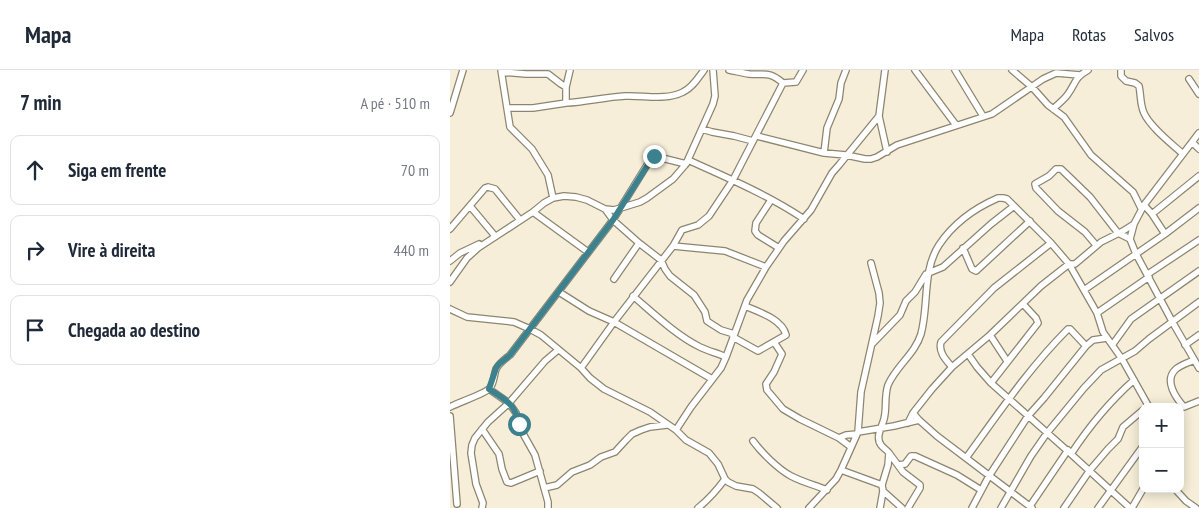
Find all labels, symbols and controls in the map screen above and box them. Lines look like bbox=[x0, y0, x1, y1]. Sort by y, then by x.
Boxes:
text: Mapa bbox=[25, 19, 72, 50]
text: Mapa bbox=[1010, 23, 1044, 46]
text: Rotas bbox=[1072, 23, 1106, 46]
text: Salvos bbox=[1134, 23, 1174, 46]
text: 7 min bbox=[20, 89, 62, 116]
text: A pé · 510 m bbox=[360, 93, 430, 113]
route end bbox=[643, 145, 666, 168]
icon: ahead bbox=[21, 156, 49, 184]
text: Siga em frente bbox=[68, 158, 166, 182]
text: 70 m bbox=[401, 160, 429, 180]
icon: right bbox=[21, 236, 49, 264]
text: Vire à direita bbox=[68, 238, 155, 262]
text: 440 m bbox=[394, 240, 429, 260]
icon: arrive bbox=[21, 316, 49, 344]
text: Chegada ao destino bbox=[68, 318, 200, 342]
map controls bbox=[1139, 403, 1184, 493]
button: + bbox=[1139, 403, 1184, 448]
route start bbox=[508, 413, 531, 436]
button: − bbox=[1139, 448, 1184, 493]

